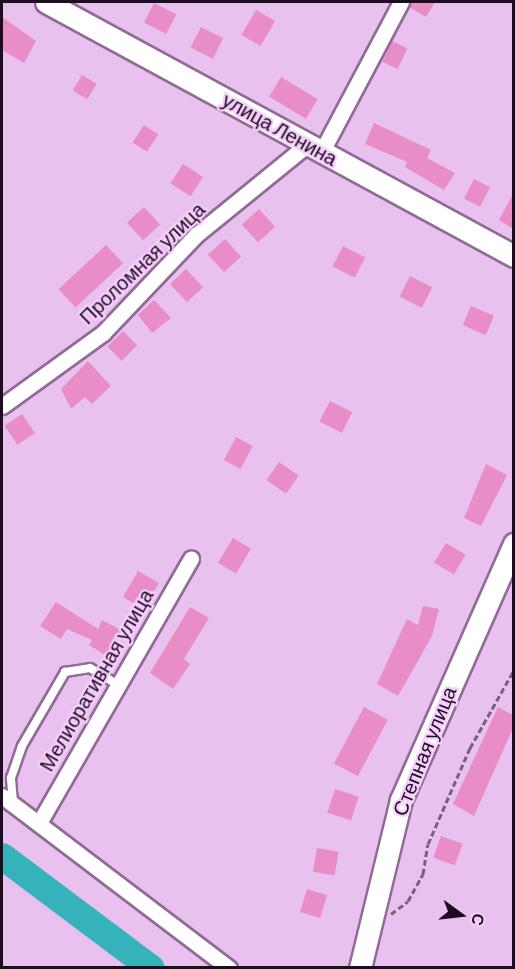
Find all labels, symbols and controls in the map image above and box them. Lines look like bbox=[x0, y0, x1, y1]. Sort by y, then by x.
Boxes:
street label: улица Ленина bbox=[218, 88, 342, 170]
street label: Проломная улица bbox=[74, 197, 210, 329]
street label: Мелиоративная улица bbox=[34, 585, 158, 775]
street label: Степная улица bbox=[387, 683, 461, 819]
north arrow bbox=[431, 885, 491, 945]
text: С bbox=[468, 912, 490, 928]

